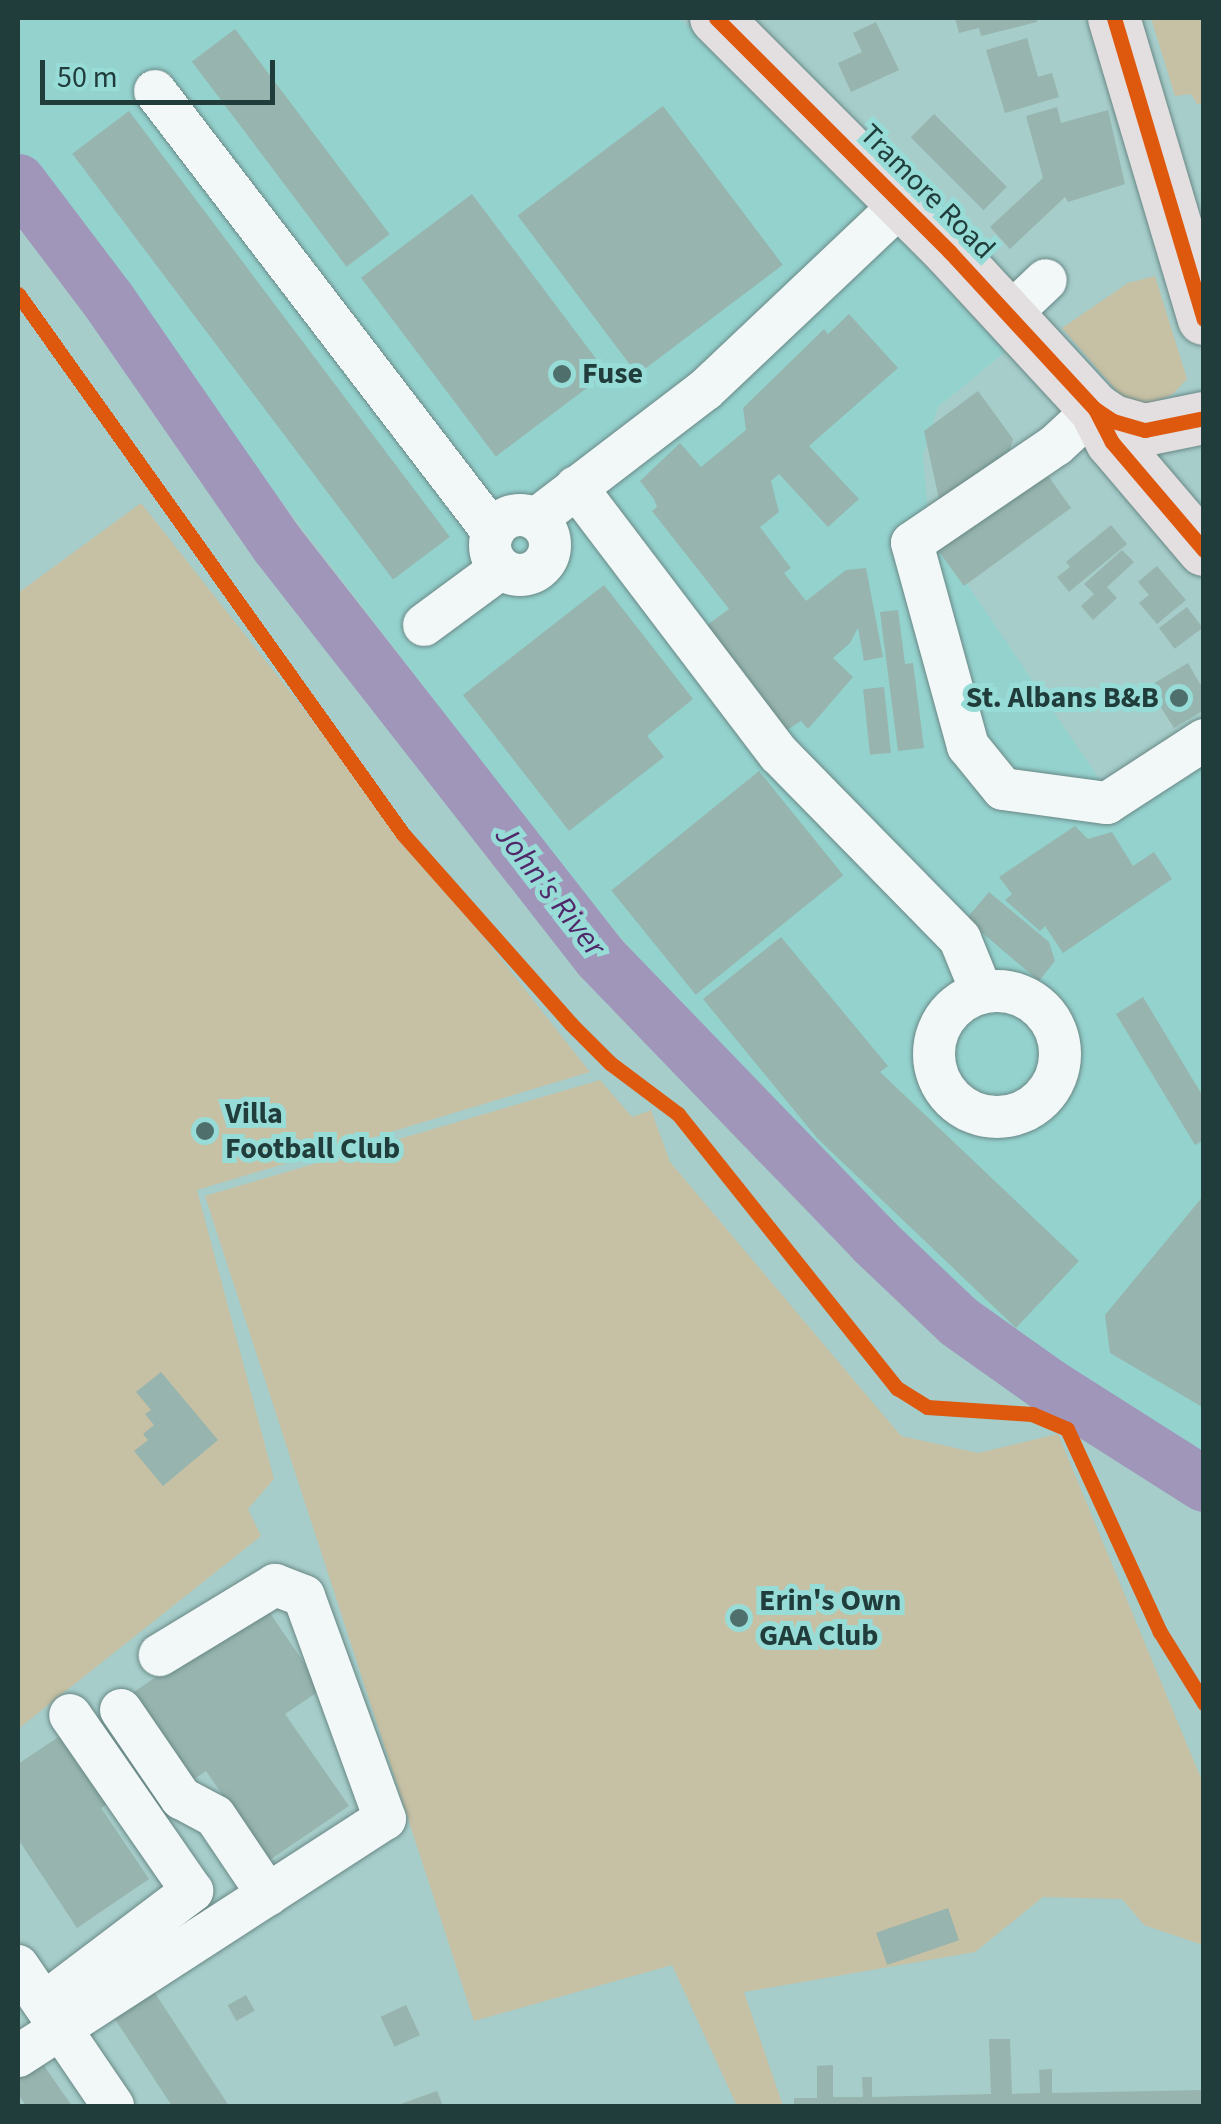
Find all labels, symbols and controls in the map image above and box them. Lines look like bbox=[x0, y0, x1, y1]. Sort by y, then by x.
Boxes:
scale bar bbox=[45, 40, 280, 102]
text: 50 m bbox=[57, 56, 118, 99]
street label: Tramore Road bbox=[852, 117, 1002, 267]
place label: Fuse bbox=[582, 356, 643, 392]
marker: Fuse bbox=[551, 363, 573, 385]
place label: St. Albans B&B bbox=[966, 680, 1159, 716]
marker: St. Albans B&B bbox=[1168, 687, 1190, 709]
water label: John's River bbox=[487, 817, 613, 965]
place label: Villa Football Club bbox=[225, 1096, 400, 1166]
marker: Villa Football Club bbox=[194, 1120, 216, 1142]
place label: Erin's Own GAA Club bbox=[759, 1583, 901, 1654]
marker: Erin's Own GAA Club bbox=[728, 1607, 750, 1629]

